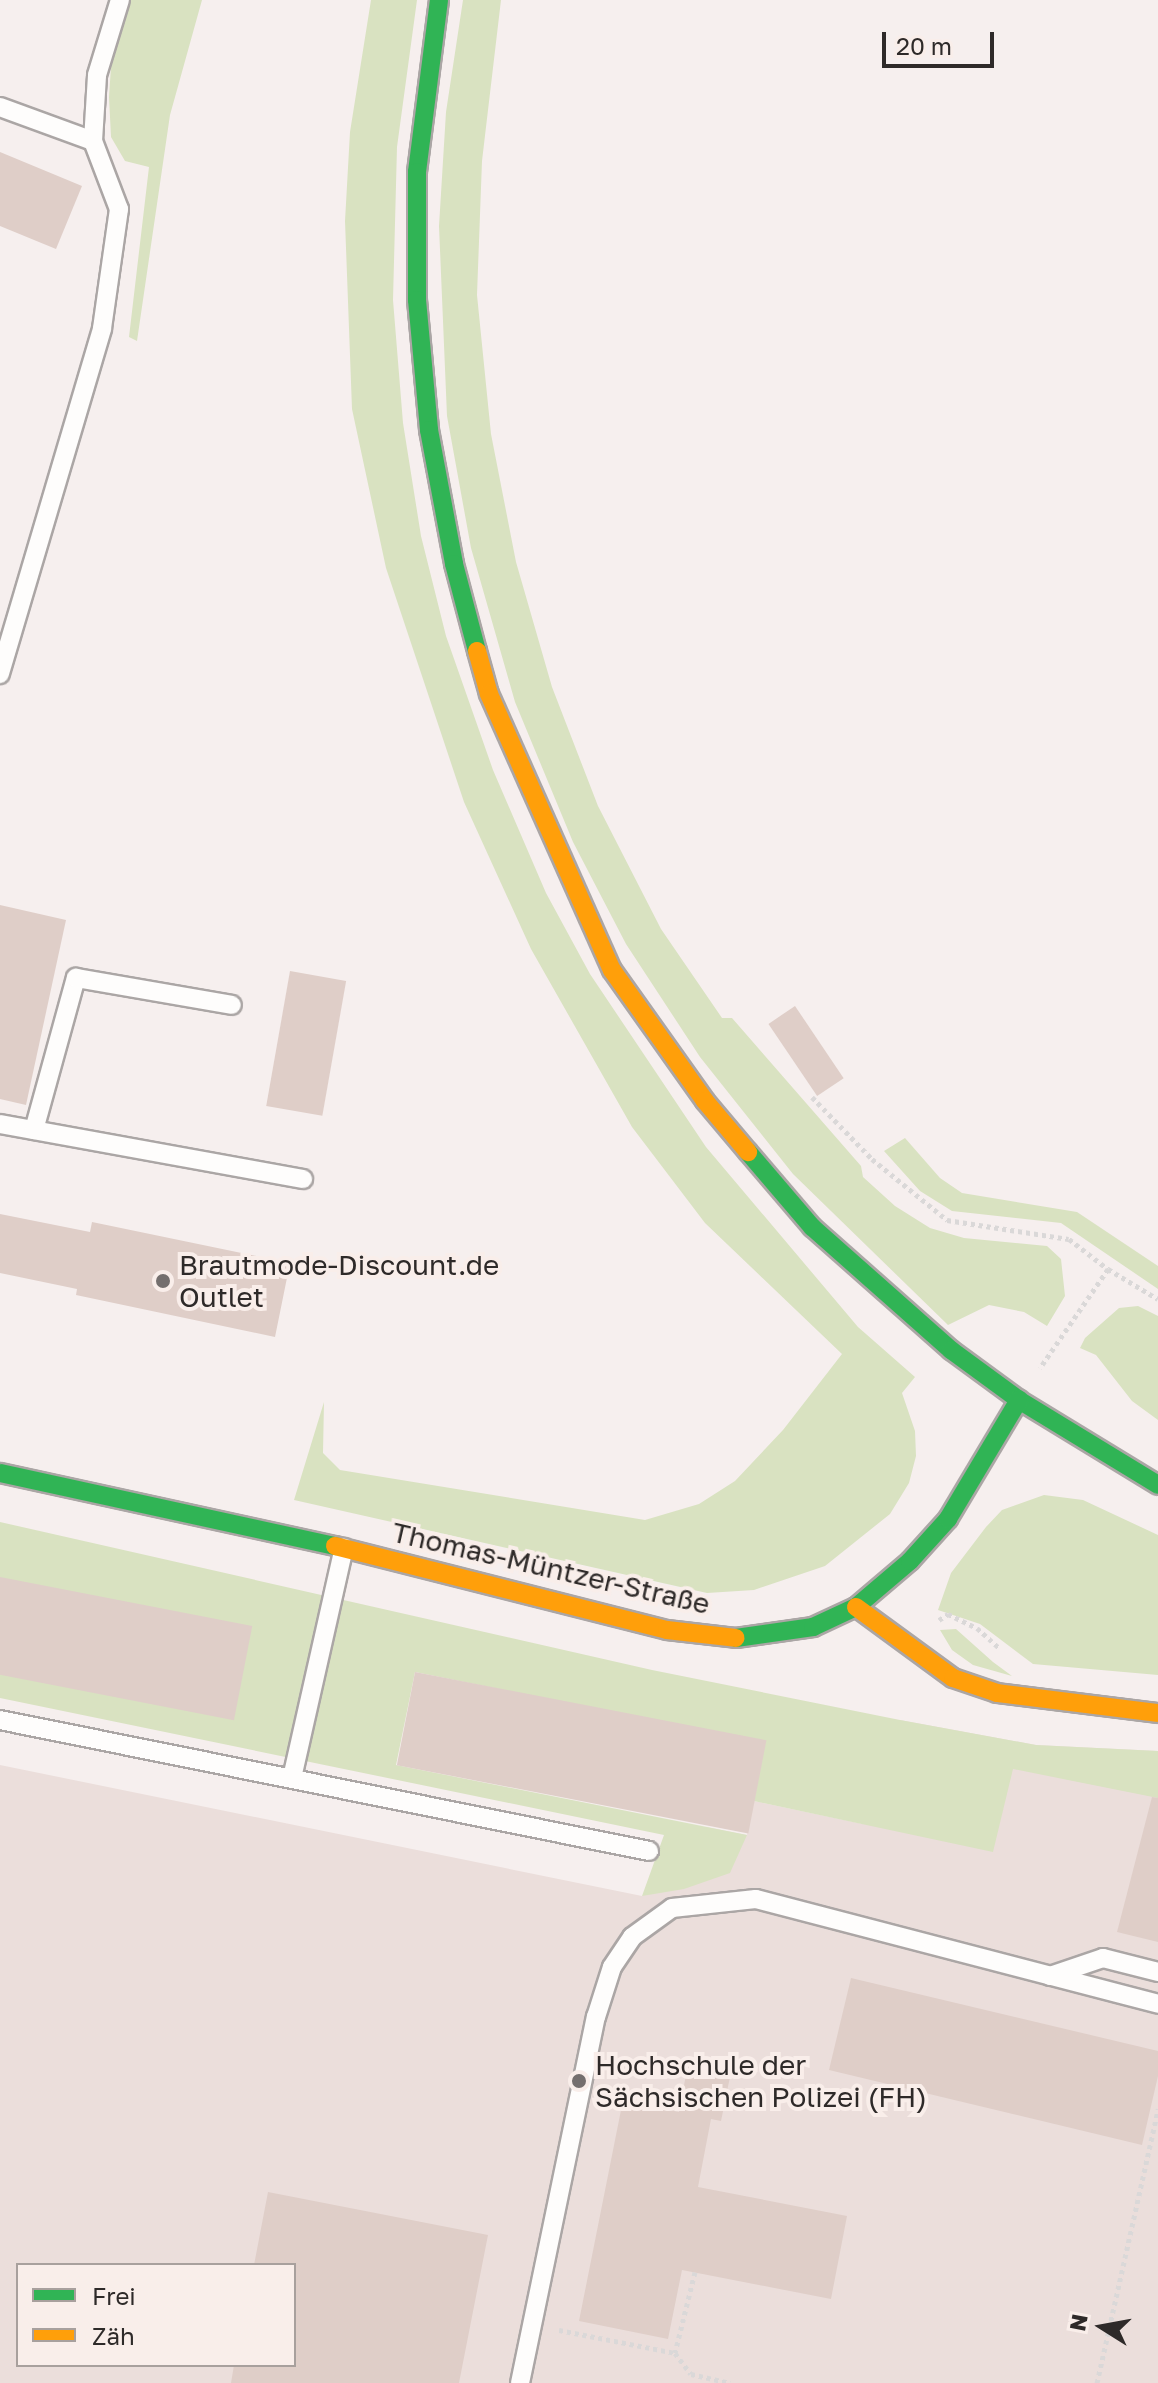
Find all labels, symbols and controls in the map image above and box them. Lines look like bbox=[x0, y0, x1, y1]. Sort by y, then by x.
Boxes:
scale bar bbox=[886, 16, 998, 66]
text: 20 m bbox=[896, 31, 952, 60]
place label: Brautmode-Discount.de Outlet bbox=[179, 1248, 499, 1314]
marker: Brautmode-Discount.de Outlet bbox=[154, 1272, 172, 1290]
street label: Thomas-Müntzer-Straße bbox=[389, 1515, 713, 1621]
place label: Hochschule der Sächsischen Polizei (FH) bbox=[595, 2048, 927, 2114]
marker: Hochschule der Sächsischen Polizei (FH) bbox=[570, 2072, 588, 2090]
legend bbox=[16, 2263, 296, 2367]
text: Frei bbox=[92, 2281, 136, 2310]
north arrow bbox=[1062, 2287, 1142, 2367]
text: N bbox=[1063, 2312, 1093, 2333]
text: Zäh bbox=[92, 2321, 135, 2350]

